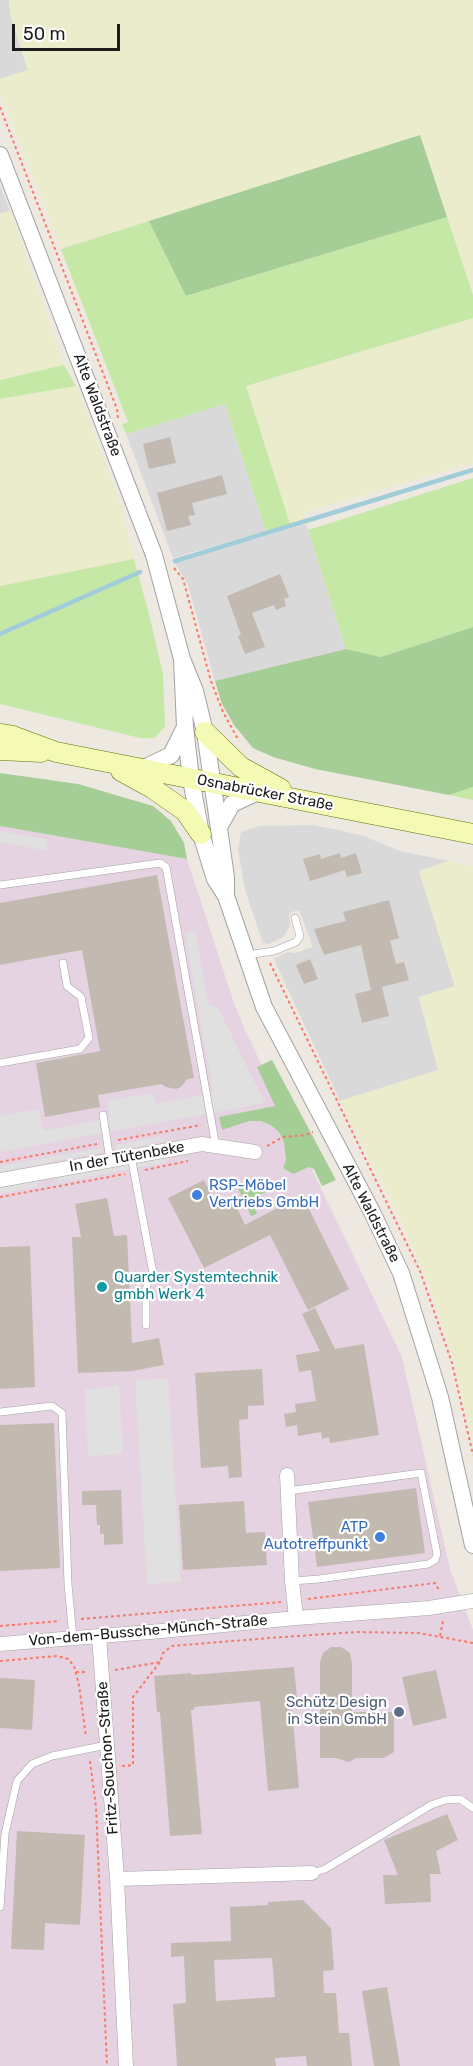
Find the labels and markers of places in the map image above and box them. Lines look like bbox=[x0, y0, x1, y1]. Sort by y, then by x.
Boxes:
place label: RSP-Möbel Vertriebs GmbH bbox=[209, 1177, 319, 1212]
marker: RSP-Möbel Vertriebs GmbH bbox=[190, 1188, 204, 1202]
place label: Quarder Systemtechnik gmbh Werk 4 bbox=[114, 1269, 278, 1304]
marker: Quarder Systemtechnik gmbh Werk 4 bbox=[95, 1280, 109, 1294]
place label: ATP Autotreffpunkt bbox=[264, 1519, 368, 1554]
marker: ATP Autotreffpunkt bbox=[373, 1530, 387, 1544]
place label: Schütz Design in Stein GmbH bbox=[286, 1694, 387, 1729]
marker: Schütz Design in Stein GmbH bbox=[392, 1705, 406, 1719]

